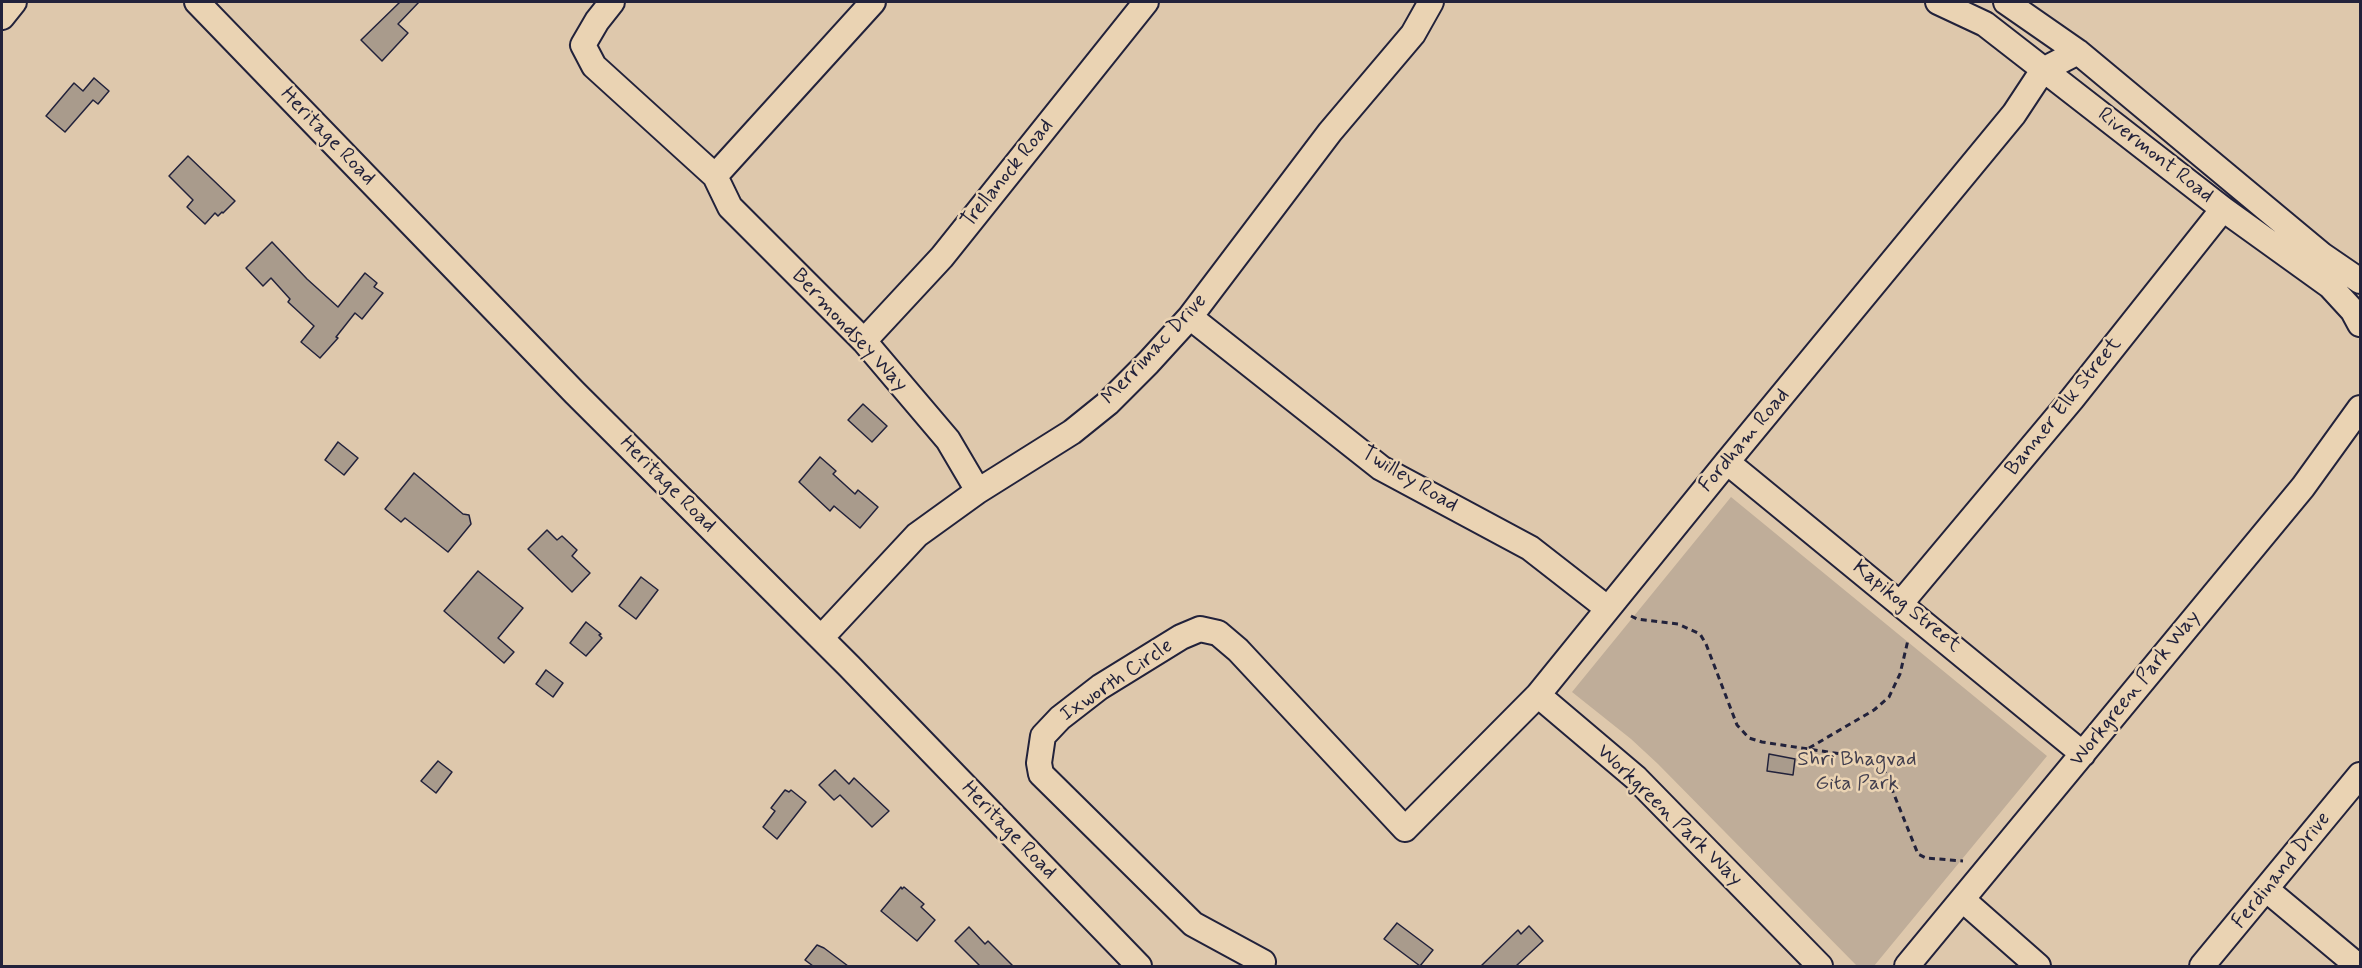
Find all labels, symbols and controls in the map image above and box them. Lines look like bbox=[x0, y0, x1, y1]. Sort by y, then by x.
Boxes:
street label: Heritage Road bbox=[274, 83, 380, 191]
street label: Rivermont Road bbox=[2092, 103, 2218, 209]
street label: Trellanock Road bbox=[956, 115, 1060, 233]
street label: Bermondsey Way bbox=[786, 264, 912, 398]
street label: Merrimac Drive bbox=[1097, 289, 1213, 411]
street label: Banner Elk Street bbox=[2000, 333, 2128, 481]
street label: Fordham Road bbox=[1694, 384, 1796, 498]
street label: Heritage Road bbox=[613, 431, 721, 539]
street label: Twilley Road bbox=[1356, 441, 1462, 519]
street label: Kapikog Street bbox=[1847, 555, 1965, 659]
street label: Workgreen Park Way bbox=[2065, 606, 2207, 772]
street label: Ixworth Circle bbox=[1056, 634, 1178, 728]
street label: Workgreen Park Way bbox=[1591, 740, 1747, 892]
park label: Shri Bhagvad Gita Park bbox=[1797, 748, 1917, 798]
street label: Heritage Road bbox=[955, 777, 1061, 885]
street label: Ferdinand Drive bbox=[2227, 807, 2337, 935]

